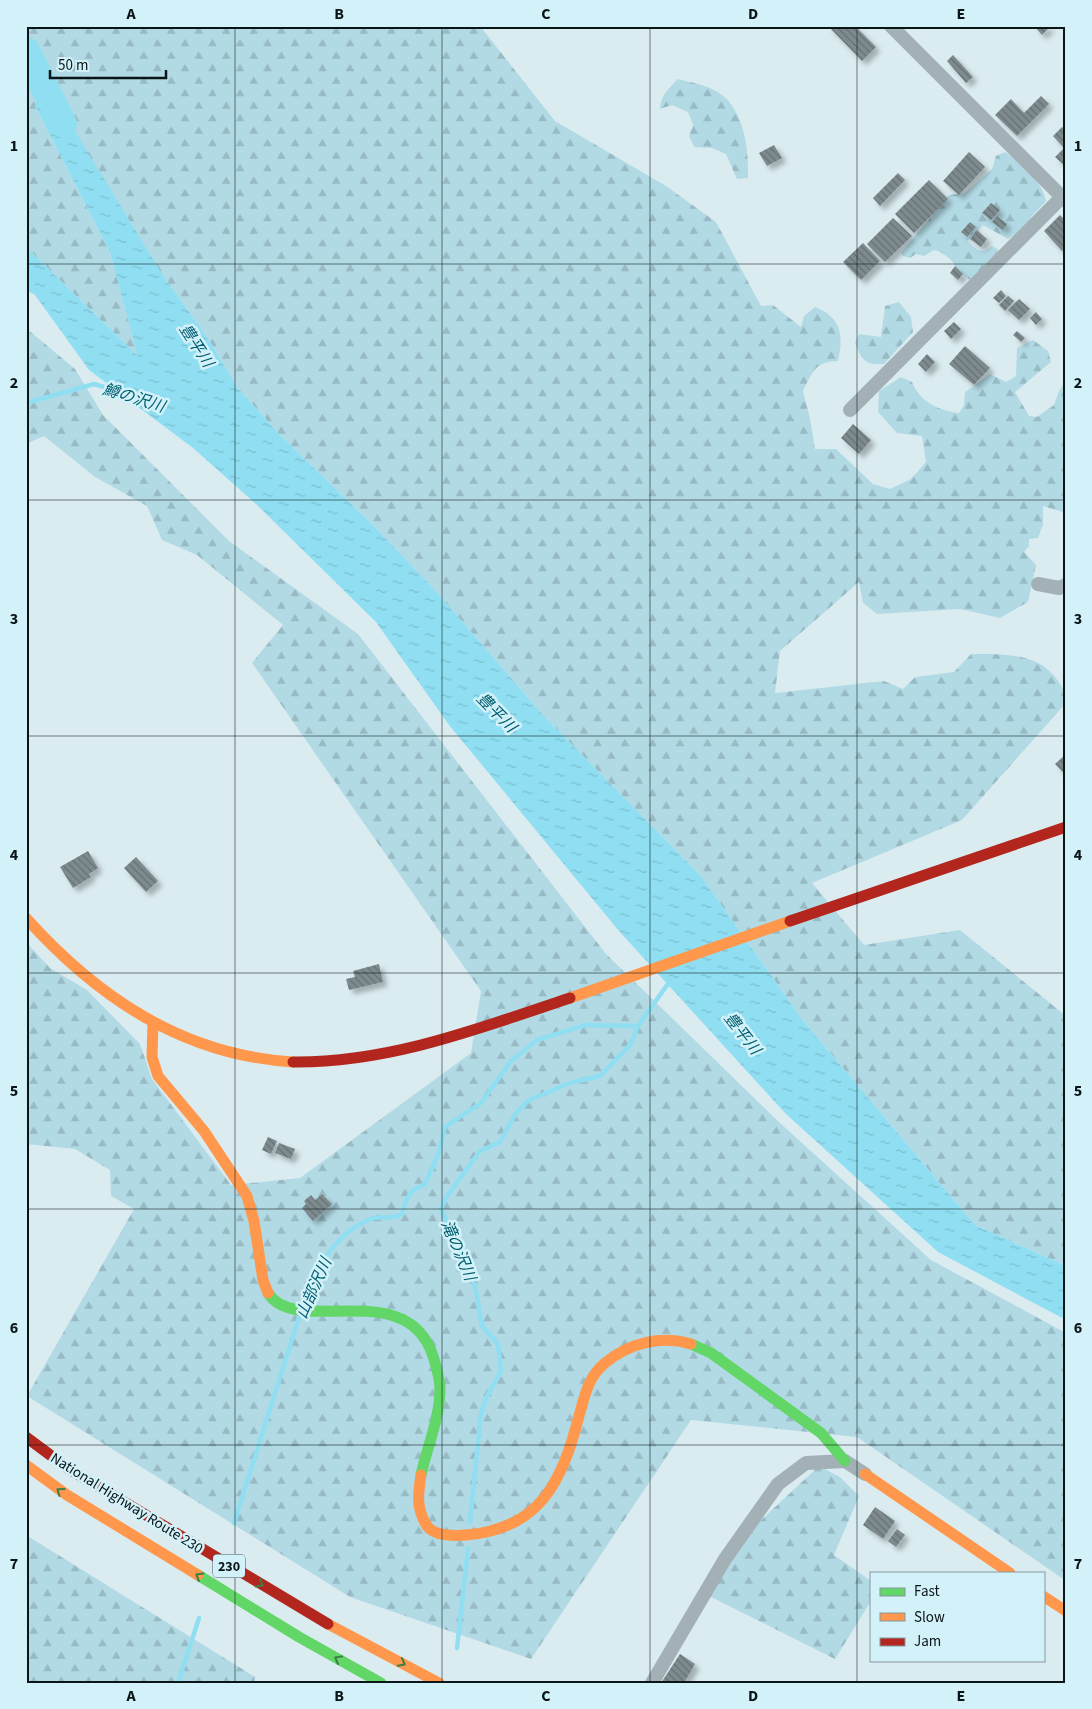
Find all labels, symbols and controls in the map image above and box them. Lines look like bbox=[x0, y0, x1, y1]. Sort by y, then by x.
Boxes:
text: A bbox=[125, 3, 136, 25]
text: B bbox=[334, 3, 344, 25]
text: C bbox=[541, 3, 551, 25]
text: D bbox=[748, 3, 758, 25]
text: E bbox=[957, 3, 965, 25]
scale bar bbox=[50, 48, 166, 80]
text: 50 m bbox=[58, 55, 88, 76]
text: 1 bbox=[10, 135, 18, 157]
text: 1 bbox=[1074, 135, 1082, 157]
water label: 豊平川 bbox=[174, 319, 220, 373]
text: 2 bbox=[10, 372, 18, 394]
text: 2 bbox=[1074, 372, 1082, 394]
water label: 鱒の沢川 bbox=[100, 378, 169, 418]
text: 3 bbox=[10, 608, 18, 630]
text: 3 bbox=[1074, 608, 1082, 630]
water label: 豊平川 bbox=[472, 688, 522, 739]
text: 4 bbox=[10, 844, 19, 866]
text: 4 bbox=[1074, 844, 1083, 866]
water label: 豊平川 bbox=[719, 1008, 767, 1061]
text: 5 bbox=[10, 1080, 18, 1102]
text: 5 bbox=[1074, 1080, 1082, 1102]
water label: 滝の沢川 bbox=[435, 1217, 481, 1286]
water label: 山部沢川 bbox=[291, 1253, 338, 1322]
text: 6 bbox=[10, 1317, 18, 1339]
text: 6 bbox=[1074, 1317, 1082, 1339]
street label: National Highway Route 230 bbox=[46, 1448, 207, 1559]
one-way arrow bbox=[57, 1488, 66, 1496]
text: 7 bbox=[10, 1553, 18, 1575]
text: 7 bbox=[1074, 1553, 1082, 1575]
road number: 230 bbox=[213, 1554, 245, 1578]
one-way arrow bbox=[195, 1572, 204, 1582]
legend bbox=[870, 1572, 1044, 1662]
one-way arrow bbox=[254, 1578, 263, 1588]
text: Fast bbox=[914, 1581, 940, 1602]
text: Slow bbox=[914, 1607, 945, 1628]
text: Jam bbox=[914, 1631, 941, 1652]
one-way arrow bbox=[335, 1655, 344, 1665]
one-way arrow bbox=[397, 1657, 406, 1667]
text: A bbox=[125, 1685, 136, 1707]
text: B bbox=[334, 1685, 344, 1707]
text: C bbox=[541, 1685, 551, 1707]
text: D bbox=[748, 1685, 758, 1707]
text: E bbox=[957, 1685, 965, 1707]

